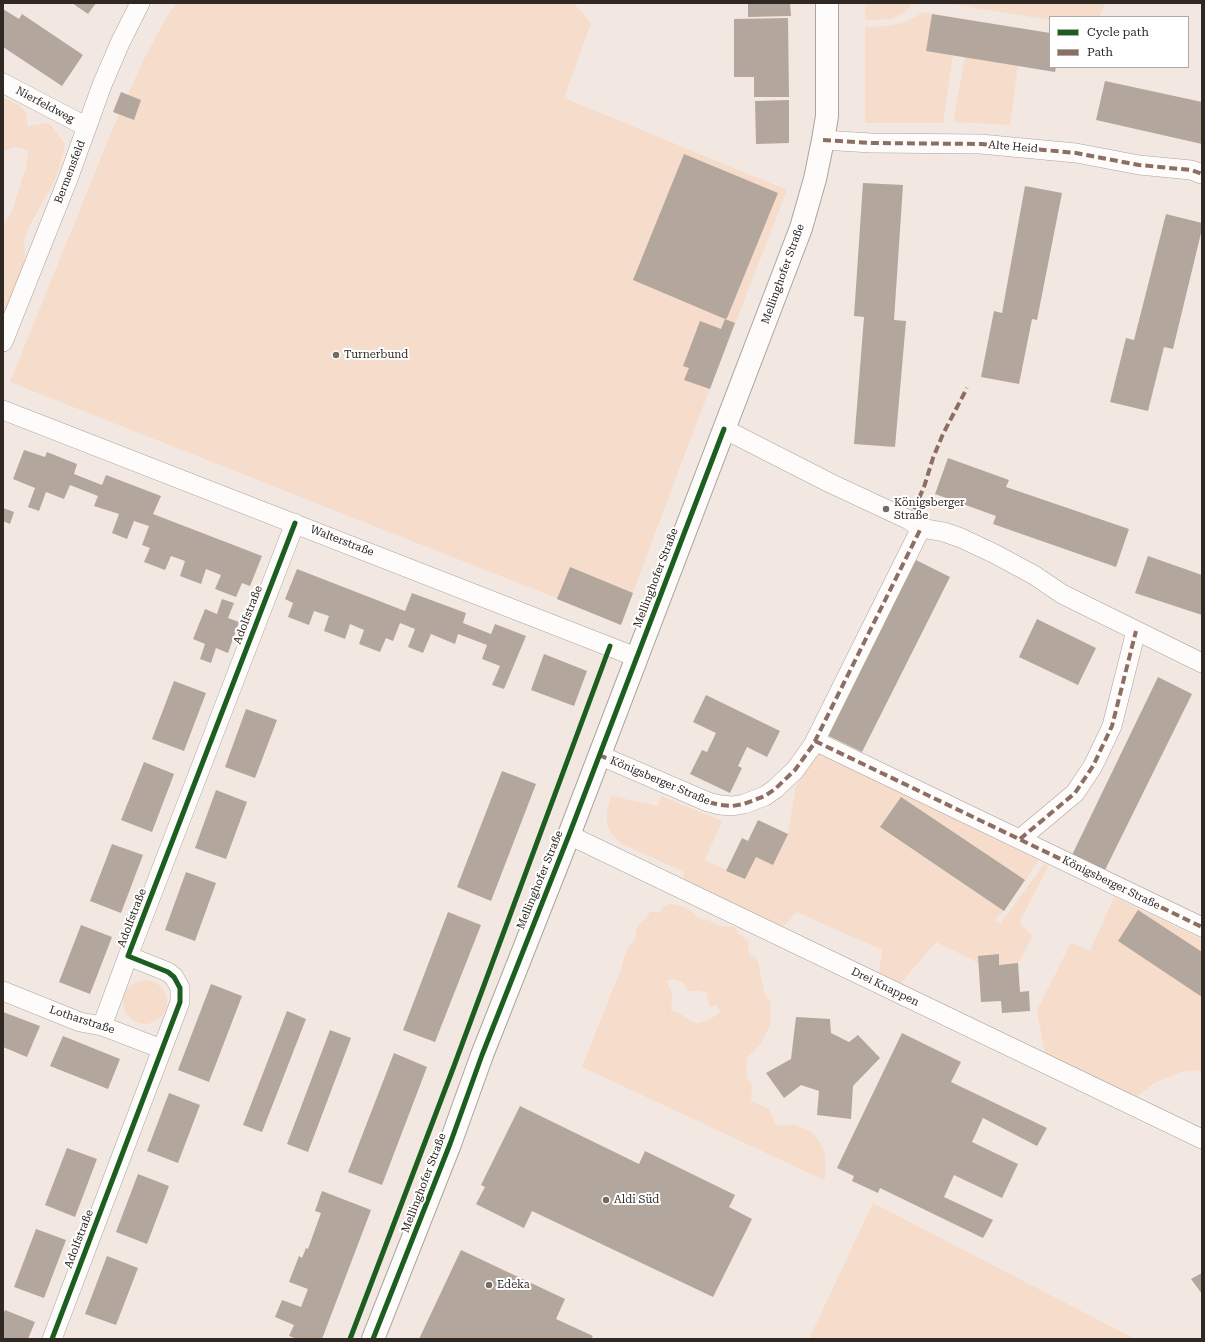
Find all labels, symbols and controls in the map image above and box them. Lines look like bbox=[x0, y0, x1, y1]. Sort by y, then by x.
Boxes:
legend bbox=[1049, 16, 1189, 68]
text: Cycle path bbox=[1087, 25, 1149, 39]
text: Path bbox=[1087, 45, 1113, 59]
street label: Nierfeldweg bbox=[13, 84, 77, 126]
street label: Bermensfeld bbox=[52, 138, 88, 206]
street label: Alte Heid bbox=[988, 138, 1038, 156]
street label: Mellinghofer Straße bbox=[759, 222, 807, 326]
place label: Turnerbund bbox=[344, 348, 408, 362]
marker: Turnerbund bbox=[331, 350, 341, 360]
place label: Königsberger Straße bbox=[894, 496, 965, 522]
marker: Königsberger Straße bbox=[881, 504, 891, 514]
street label: Walterstraße bbox=[308, 523, 376, 559]
street label: Mellinghofer Straße bbox=[631, 526, 681, 630]
street label: Adolfstraße bbox=[231, 584, 265, 646]
street label: Königsberger Straße bbox=[608, 754, 712, 808]
street label: Mellinghofer Straße bbox=[514, 829, 566, 931]
street label: Königsberger Straße bbox=[1060, 853, 1162, 913]
street label: Adolfstraße bbox=[115, 887, 149, 949]
street label: Drei Knappen bbox=[849, 965, 921, 1009]
street label: Lotharstraße bbox=[48, 1003, 116, 1037]
street label: Mellinghofer Straße bbox=[399, 1131, 449, 1235]
place label: Aldi Süd bbox=[614, 1193, 659, 1207]
marker: Aldi Süd bbox=[601, 1195, 611, 1205]
street label: Adolfstraße bbox=[62, 1208, 96, 1270]
place label: Edeka bbox=[497, 1278, 530, 1292]
marker: Edeka bbox=[484, 1280, 494, 1290]

